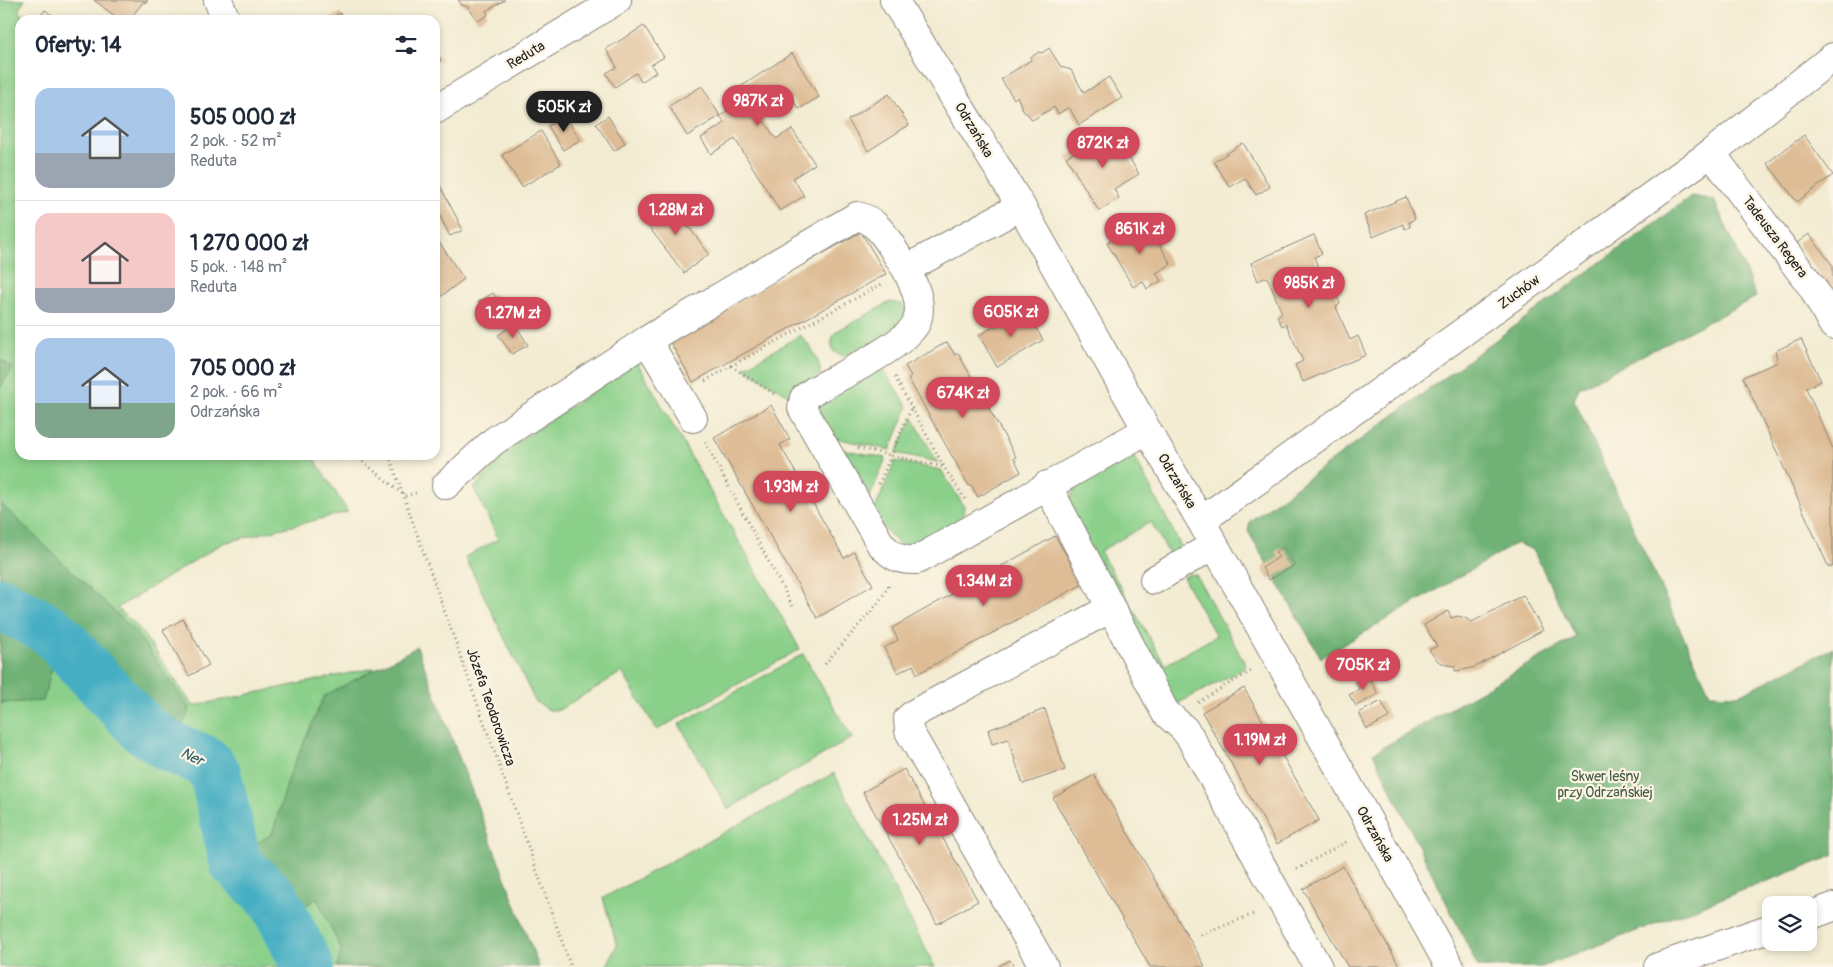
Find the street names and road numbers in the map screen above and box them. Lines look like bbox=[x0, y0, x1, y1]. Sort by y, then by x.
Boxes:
street label: Reduta bbox=[504, 37, 548, 73]
street label: Odrzańska bbox=[951, 99, 997, 161]
street label: Tadeusza Regera bbox=[1739, 193, 1811, 281]
street label: Zuchów bbox=[1495, 271, 1544, 313]
street label: Odrzańska bbox=[1154, 450, 1200, 512]
street label: Józefa Teodorowicza bbox=[463, 646, 519, 768]
street label: Odrzańska bbox=[1353, 803, 1397, 865]

